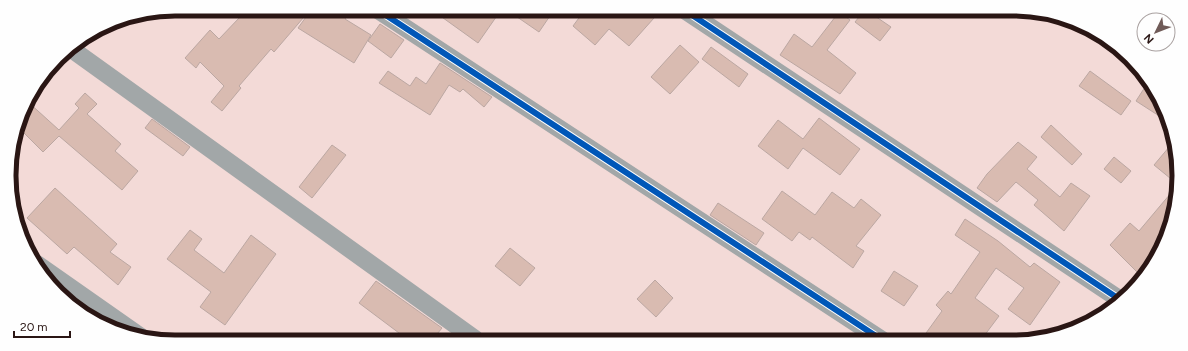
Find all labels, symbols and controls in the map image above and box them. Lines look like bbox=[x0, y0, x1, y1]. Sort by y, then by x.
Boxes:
north arrow bbox=[1136, 12, 1176, 52]
text: N bbox=[1141, 31, 1157, 46]
scale bar bbox=[14, 313, 70, 339]
text: 20 m bbox=[20, 320, 48, 334]

